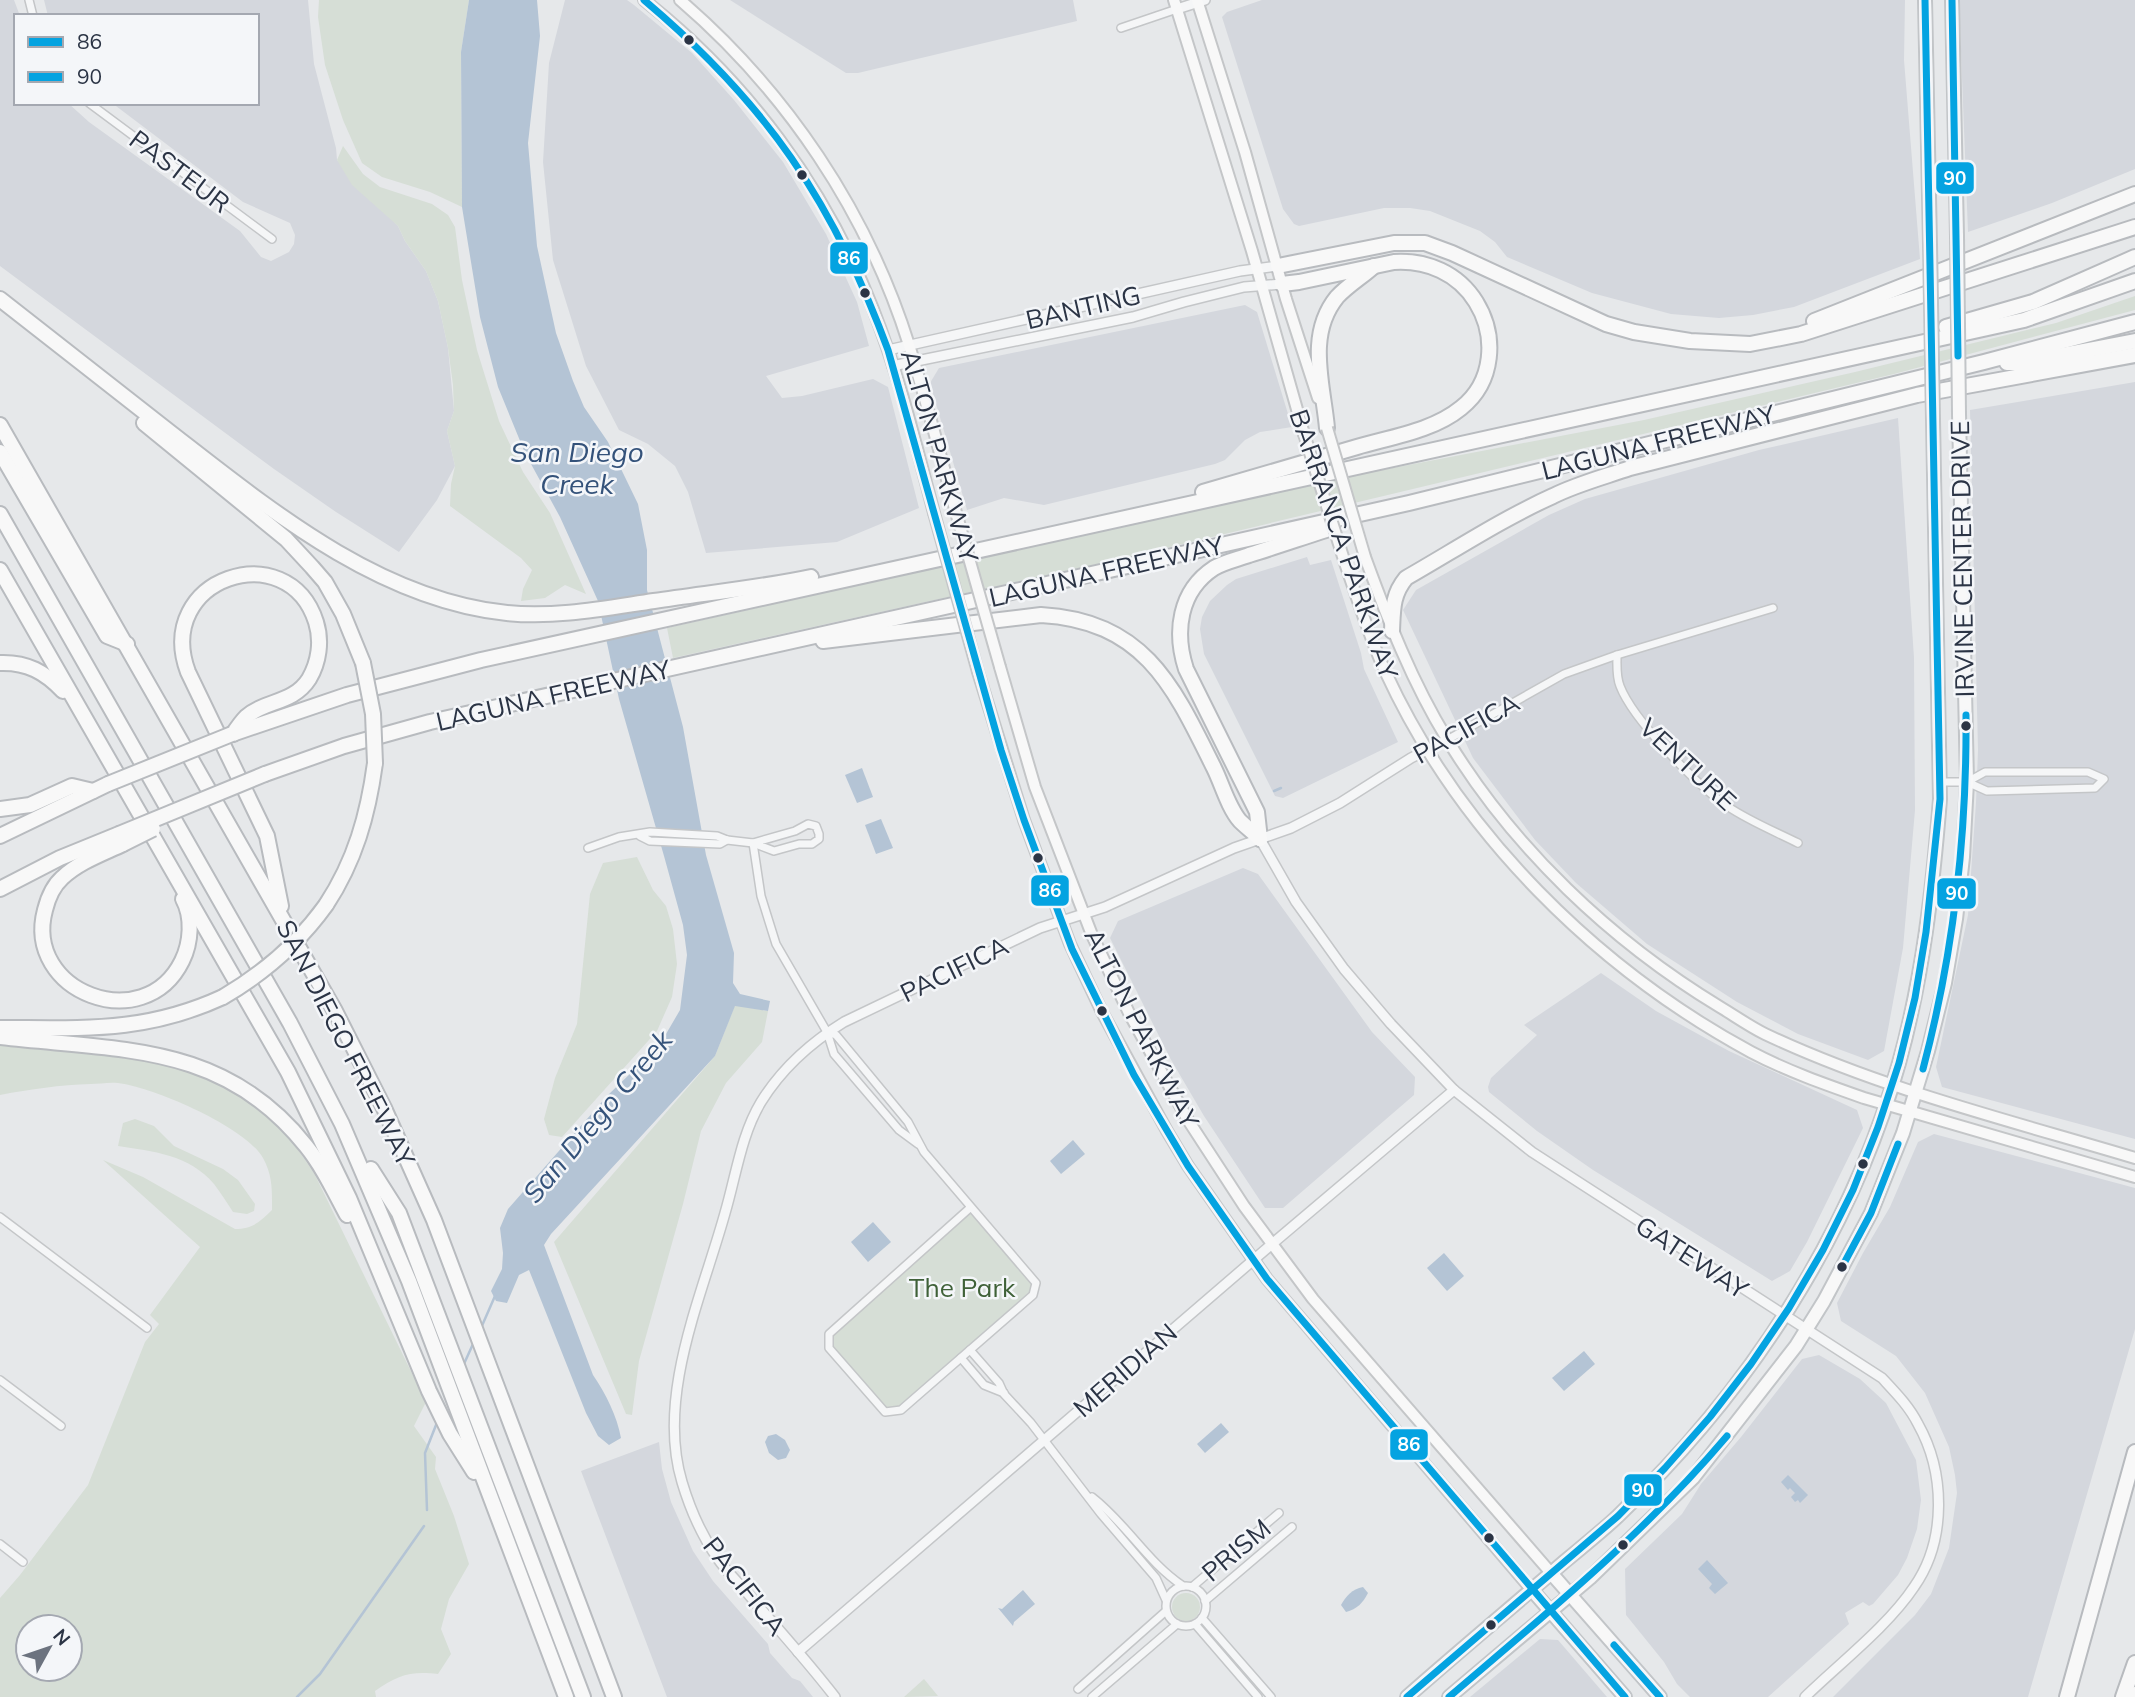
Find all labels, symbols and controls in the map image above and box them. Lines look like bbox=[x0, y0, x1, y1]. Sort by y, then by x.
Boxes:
legend bbox=[14, 14, 259, 105]
text: 86 bbox=[77, 28, 102, 54]
unlabelled marker bbox=[682, 33, 696, 47]
text: 90 bbox=[77, 63, 102, 89]
street label: PASTEUR bbox=[123, 122, 237, 220]
line badge: 90 bbox=[1935, 161, 1975, 195]
text: 90 bbox=[1944, 166, 1966, 190]
unlabelled marker bbox=[795, 168, 809, 182]
line badge: 86 bbox=[829, 241, 869, 275]
text: 86 bbox=[838, 246, 860, 270]
street label: BANTING bbox=[1022, 278, 1144, 336]
unlabelled marker bbox=[858, 286, 872, 300]
street label: ALTON PARKWAY bbox=[894, 346, 986, 567]
street label: LAGUNA FREEWAY bbox=[1538, 397, 1779, 487]
street label: BARRANCA PARKWAY bbox=[1282, 405, 1406, 684]
street label: IRVINE CENTER DRIVE bbox=[1943, 420, 1981, 698]
water label: San Diego Creek bbox=[510, 434, 644, 501]
street label: LAGUNA FREEWAY bbox=[986, 528, 1228, 614]
street label: LAGUNA FREEWAY bbox=[433, 652, 675, 738]
street label: PACIFICA bbox=[1407, 685, 1525, 771]
street label: VENTURE bbox=[1633, 711, 1743, 817]
unlabelled marker bbox=[1959, 719, 1973, 733]
unlabelled marker bbox=[1031, 851, 1045, 865]
line badge: 86 bbox=[1030, 874, 1070, 907]
line badge: 90 bbox=[1936, 877, 1977, 910]
text: 86 bbox=[1039, 878, 1061, 902]
text: 90 bbox=[1946, 881, 1968, 905]
street label: SAN DIEGO FREEWAY bbox=[269, 914, 423, 1173]
street label: ALTON PARKWAY bbox=[1077, 923, 1207, 1134]
street label: PACIFICA bbox=[895, 929, 1013, 1009]
unlabelled marker bbox=[1095, 1004, 1109, 1018]
water label: San Diego Creek bbox=[514, 1021, 681, 1210]
unlabelled marker bbox=[1856, 1157, 1870, 1171]
street label: GATEWAY bbox=[1629, 1208, 1756, 1306]
unlabelled marker bbox=[1835, 1260, 1849, 1274]
park label: The Park bbox=[909, 1271, 1016, 1304]
street label: MERIDIAN bbox=[1066, 1316, 1184, 1424]
line badge: 86 bbox=[1389, 1428, 1429, 1461]
text: 86 bbox=[1398, 1432, 1420, 1456]
line badge: 90 bbox=[1623, 1473, 1663, 1507]
text: 90 bbox=[1632, 1478, 1654, 1502]
street label: PRISM bbox=[1195, 1512, 1277, 1588]
street label: PACIFICA bbox=[696, 1530, 794, 1642]
unlabelled marker bbox=[1482, 1531, 1496, 1545]
unlabelled marker bbox=[1616, 1538, 1630, 1552]
north arrow bbox=[14, 1613, 84, 1683]
unlabelled marker bbox=[1484, 1618, 1498, 1632]
text: N bbox=[48, 1624, 76, 1650]

